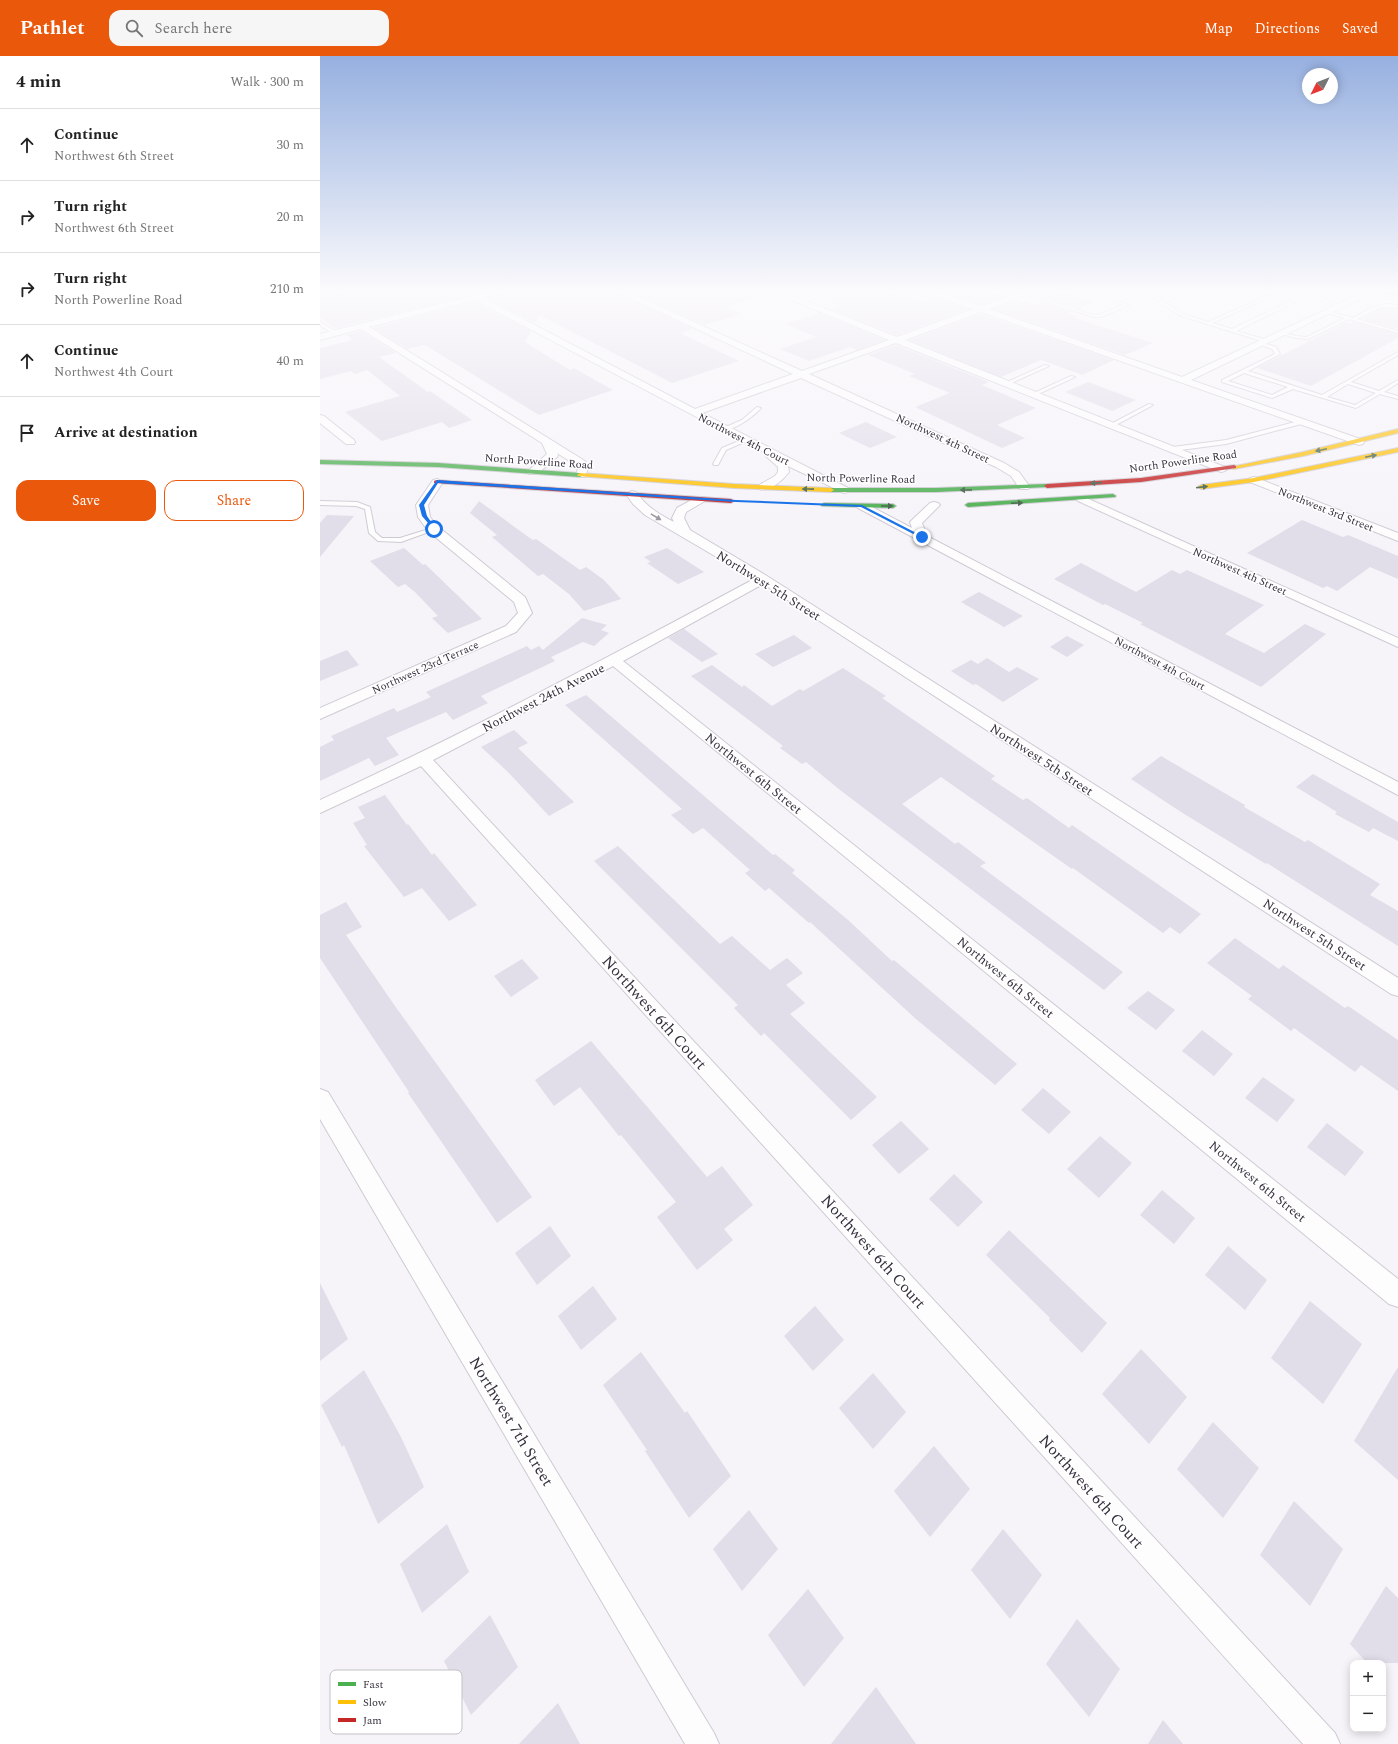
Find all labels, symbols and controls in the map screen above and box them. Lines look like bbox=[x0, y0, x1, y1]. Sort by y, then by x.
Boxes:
search box bbox=[109, 10, 389, 46]
text: Pathlet bbox=[20, 14, 85, 43]
icon: search bbox=[123, 17, 145, 39]
text: Search here bbox=[155, 17, 232, 40]
text: Map bbox=[1205, 18, 1233, 39]
text: Directions bbox=[1255, 18, 1320, 39]
text: Saved bbox=[1342, 18, 1378, 39]
north arrow bbox=[1302, 68, 1338, 104]
text: 4 min bbox=[16, 69, 61, 95]
text: Walk · 300 m bbox=[230, 72, 304, 92]
text: Continue bbox=[54, 123, 119, 146]
icon: ahead bbox=[16, 134, 38, 156]
text: 30 m bbox=[277, 135, 304, 155]
text: Northwest 6th Street bbox=[54, 146, 174, 166]
text: Turn right bbox=[54, 195, 127, 218]
icon: right bbox=[16, 206, 38, 228]
text: 20 m bbox=[277, 207, 304, 227]
text: Northwest 6th Street bbox=[54, 218, 174, 238]
text: Turn right bbox=[54, 267, 127, 290]
icon: right bbox=[16, 278, 38, 300]
text: 210 m bbox=[270, 279, 304, 299]
text: North Powerline Road bbox=[54, 290, 183, 310]
text: Continue bbox=[54, 339, 119, 362]
icon: ahead bbox=[16, 350, 38, 372]
text: 40 m bbox=[277, 351, 304, 371]
text: Northwest 4th Court bbox=[54, 362, 173, 382]
street label: Northwest 4th Court bbox=[695, 409, 793, 470]
street label: Northwest 4th Street bbox=[893, 409, 993, 468]
text: Arrive at destination bbox=[54, 421, 198, 444]
icon: arrive bbox=[16, 422, 38, 444]
street label: North Powerline Road bbox=[1128, 446, 1238, 477]
one-way arrow bbox=[1315, 447, 1327, 453]
street label: North Powerline Road bbox=[484, 449, 594, 474]
one-way arrow bbox=[1365, 453, 1377, 459]
street label: North Powerline Road bbox=[806, 469, 916, 488]
button: Save bbox=[16, 480, 156, 521]
button: Share bbox=[164, 480, 304, 521]
one-way arrow bbox=[1090, 480, 1102, 487]
street label: Northwest 3rd Street bbox=[1275, 483, 1376, 536]
one-way arrow bbox=[1196, 484, 1208, 490]
one-way arrow bbox=[802, 486, 814, 493]
one-way arrow bbox=[959, 487, 972, 493]
one-way arrow bbox=[1011, 500, 1023, 507]
one-way arrow bbox=[881, 503, 894, 509]
one-way arrow bbox=[650, 513, 661, 521]
route start bbox=[425, 520, 443, 538]
route end bbox=[913, 528, 931, 546]
street label: Northwest 4th Street bbox=[1190, 543, 1290, 600]
street label: Northwest 5th Street bbox=[712, 546, 825, 626]
street label: Northwest 4th Court bbox=[1111, 632, 1208, 695]
street label: Northwest 23rd Terrace bbox=[369, 636, 481, 699]
street label: Northwest 24th Avenue bbox=[479, 658, 608, 738]
street label: Northwest 5th Street bbox=[986, 719, 1098, 801]
street label: Northwest 6th Street bbox=[700, 728, 807, 820]
street label: Northwest 5th Street bbox=[1259, 894, 1371, 976]
street label: Northwest 6th Street bbox=[952, 932, 1059, 1024]
street label: Northwest 6th Court bbox=[596, 950, 713, 1076]
street label: Northwest 6th Street bbox=[1204, 1136, 1311, 1228]
street label: Northwest 6th Court bbox=[815, 1189, 932, 1315]
street label: Northwest 7th Street bbox=[463, 1352, 560, 1491]
street label: Northwest 6th Court bbox=[1033, 1429, 1150, 1555]
map controls bbox=[1350, 1660, 1386, 1732]
button: + bbox=[1350, 1660, 1386, 1696]
legend bbox=[330, 1670, 462, 1734]
text: Fast bbox=[363, 1676, 384, 1693]
text: Slow bbox=[363, 1694, 387, 1711]
button: − bbox=[1350, 1696, 1386, 1732]
text: Jam bbox=[363, 1712, 382, 1729]

